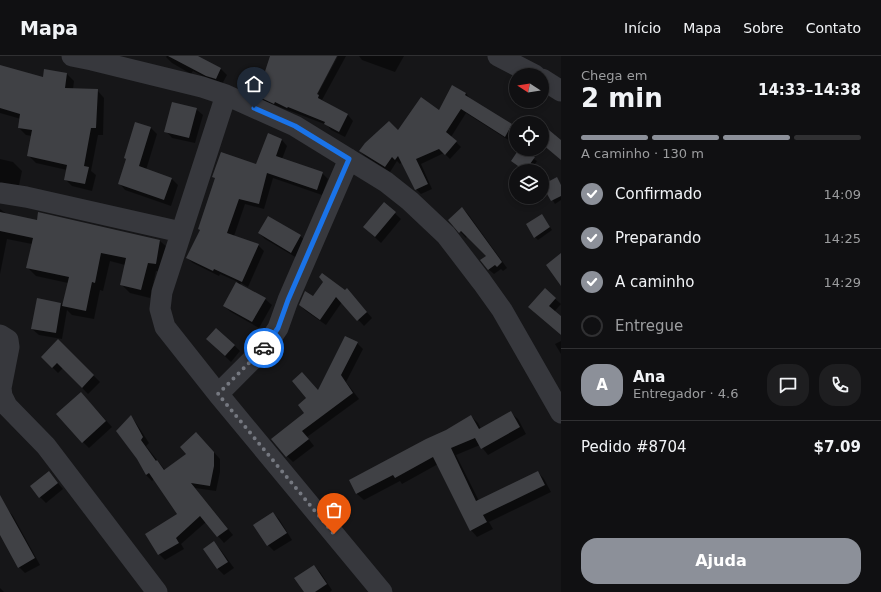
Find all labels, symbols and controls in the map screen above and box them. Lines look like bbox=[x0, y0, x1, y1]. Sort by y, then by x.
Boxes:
text: Mapa bbox=[20, 17, 78, 39]
text: Início bbox=[624, 20, 661, 36]
text: Mapa bbox=[683, 20, 721, 36]
text: Sobre bbox=[743, 20, 784, 36]
text: Contato bbox=[806, 20, 861, 36]
pin bbox=[237, 67, 271, 108]
north arrow bbox=[509, 68, 549, 108]
map controls bbox=[509, 68, 549, 204]
text: Chega em bbox=[581, 68, 647, 83]
icon: home bbox=[243, 73, 265, 95]
text: 14:33–14:38 bbox=[758, 81, 861, 99]
text: 2 min bbox=[581, 83, 663, 113]
button: locate bbox=[509, 116, 549, 156]
text: A caminho · 130 m bbox=[581, 146, 704, 161]
button: layers bbox=[509, 164, 549, 204]
icon: check bbox=[581, 183, 603, 205]
text: Confirmado bbox=[615, 185, 702, 203]
text: 14:09 bbox=[824, 187, 861, 202]
icon: check bbox=[581, 227, 603, 249]
text: Preparando bbox=[615, 229, 701, 247]
text: 14:25 bbox=[824, 231, 861, 246]
icon: check bbox=[581, 271, 603, 293]
text: A caminho bbox=[615, 273, 694, 291]
text: 14:29 bbox=[824, 275, 861, 290]
text: Entregue bbox=[615, 317, 683, 335]
courier bbox=[244, 328, 284, 368]
icon: car bbox=[253, 337, 275, 359]
button: chat bbox=[767, 364, 809, 406]
button: phone bbox=[819, 364, 861, 406]
text: Ana bbox=[633, 368, 665, 386]
text: A bbox=[596, 376, 608, 394]
text: Entregador · 4.6 bbox=[633, 386, 738, 401]
text: Pedido #8704 bbox=[581, 438, 687, 456]
text: $7.09 bbox=[814, 438, 861, 456]
pin bbox=[317, 493, 351, 534]
icon: bag bbox=[323, 499, 345, 521]
button: Ajuda bbox=[581, 538, 861, 584]

